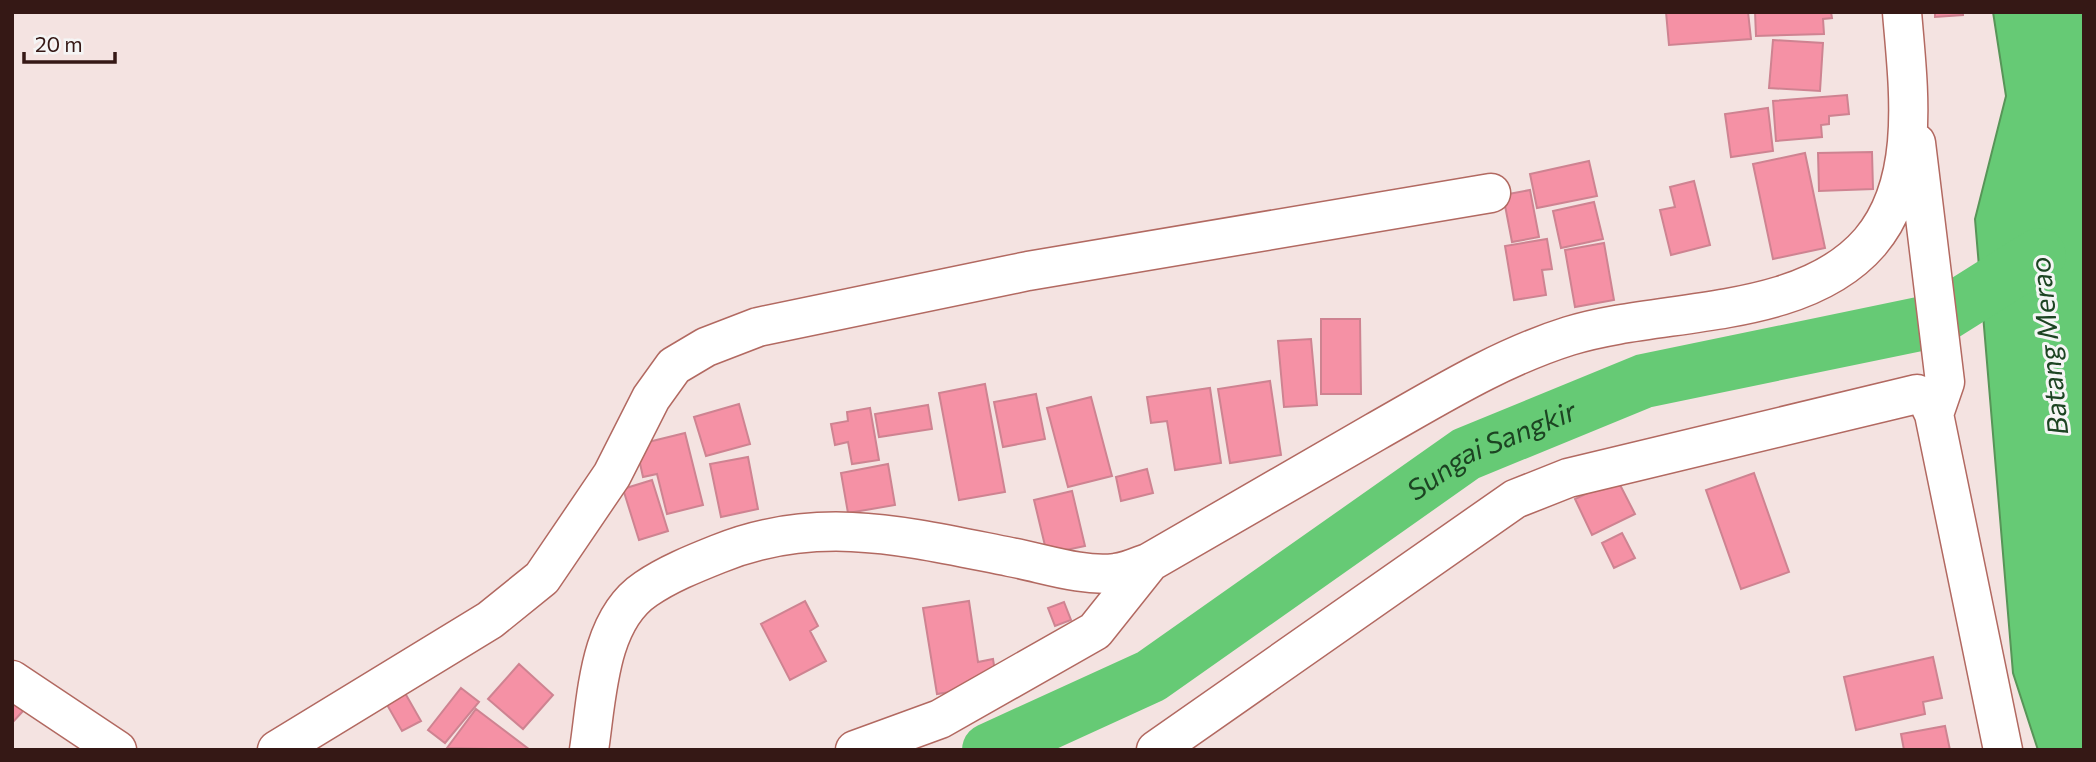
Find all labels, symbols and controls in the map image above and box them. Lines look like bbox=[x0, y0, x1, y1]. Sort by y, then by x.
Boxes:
scale bar bbox=[24, 21, 116, 65]
text: 20 m bbox=[35, 31, 83, 56]
water label: Batang Merao bbox=[2022, 255, 2074, 437]
water label: Sungai Sangkir bbox=[1400, 392, 1582, 507]

